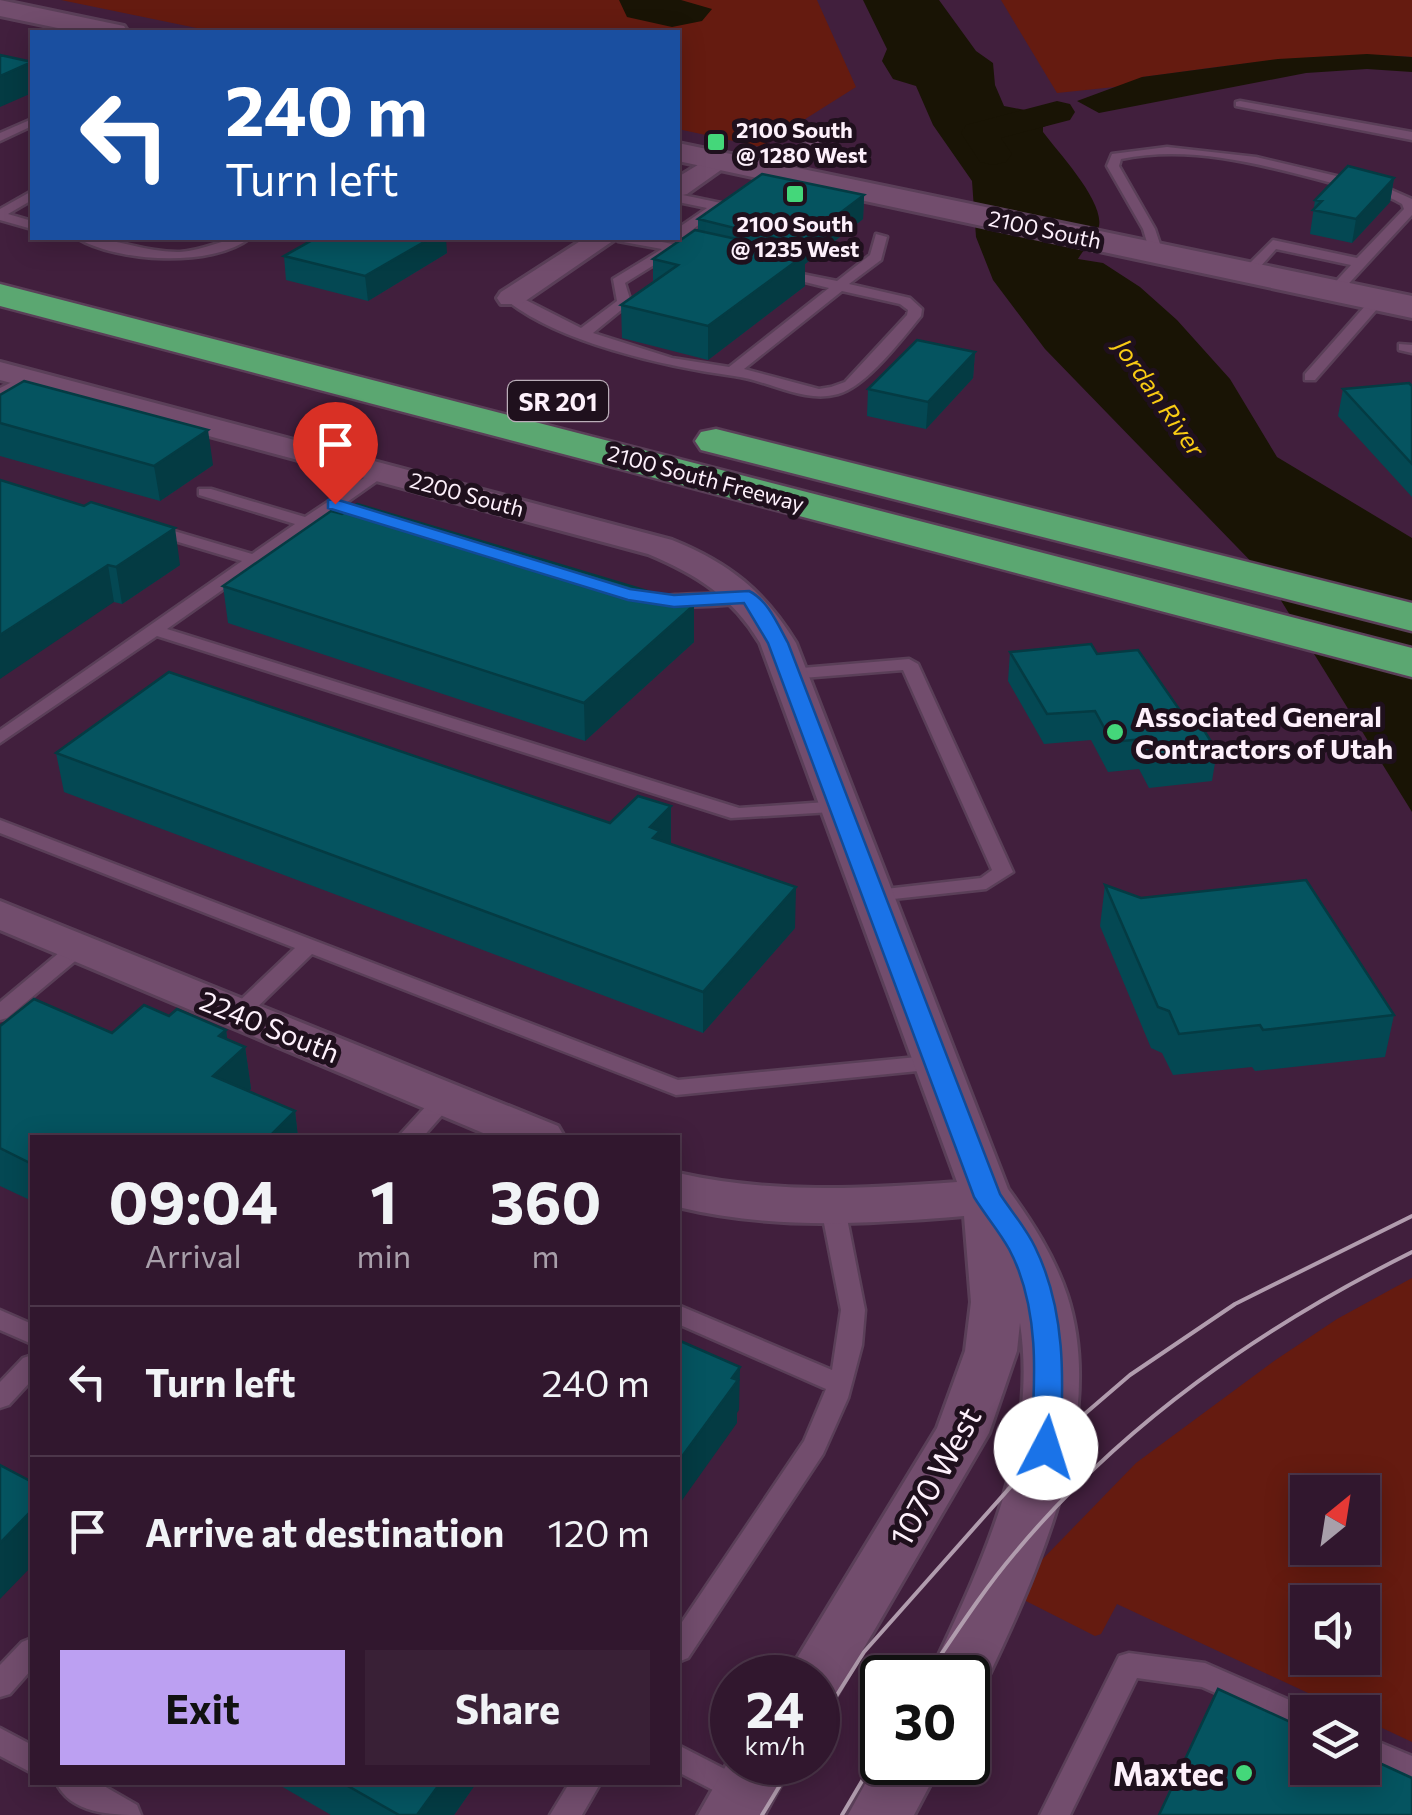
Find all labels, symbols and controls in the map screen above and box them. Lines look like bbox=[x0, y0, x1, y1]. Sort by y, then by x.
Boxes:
text: 240 m bbox=[225, 65, 428, 150]
icon: left bbox=[60, 70, 190, 200]
place label: 2100 South @ 1280 West bbox=[736, 116, 867, 168]
marker: 2100 South @ 1280 West bbox=[705, 131, 727, 153]
text: Turn left bbox=[225, 150, 399, 205]
marker: 2100 South @ 1235 West bbox=[784, 183, 806, 205]
street label: 2100 South bbox=[986, 204, 1104, 254]
place label: 2100 South @ 1235 West bbox=[731, 210, 859, 262]
water label: Jordan River bbox=[1107, 331, 1212, 463]
road number: SR 201 bbox=[508, 381, 608, 421]
pin bbox=[293, 402, 378, 505]
icon: arrive bbox=[308, 417, 363, 472]
street label: 2100 South Freeway bbox=[605, 439, 807, 517]
street label: 2200 South bbox=[407, 466, 527, 522]
place label: Associated General Contractors of Utah bbox=[1135, 699, 1393, 765]
marker: Associated General Contractors of Utah bbox=[1104, 721, 1126, 743]
street label: 2240 South bbox=[195, 983, 345, 1069]
text: 09:04 bbox=[109, 1163, 278, 1236]
text: 1 bbox=[370, 1163, 397, 1236]
text: 360 bbox=[490, 1163, 601, 1236]
text: Arrival bbox=[145, 1235, 242, 1275]
text: min bbox=[357, 1235, 411, 1275]
text: m bbox=[532, 1235, 559, 1275]
icon: left bbox=[60, 1354, 115, 1409]
text: Turn left bbox=[145, 1358, 296, 1405]
text: 240 m bbox=[542, 1358, 650, 1405]
position arrow bbox=[994, 1396, 1098, 1500]
street label: 1070 West bbox=[879, 1399, 989, 1553]
north arrow bbox=[1290, 1475, 1380, 1565]
map controls bbox=[1290, 1475, 1380, 1785]
icon: arrive bbox=[60, 1504, 115, 1559]
text: Arrive at destination bbox=[145, 1508, 504, 1555]
text: 120 m bbox=[548, 1508, 650, 1555]
button: sound bbox=[1290, 1585, 1380, 1675]
button: Exit bbox=[60, 1650, 345, 1765]
button: Share bbox=[365, 1650, 650, 1765]
speed limit sign: 30 bbox=[860, 1655, 990, 1785]
text: 24 bbox=[746, 1677, 804, 1738]
button: layers bbox=[1290, 1695, 1380, 1785]
text: km/h bbox=[745, 1730, 805, 1760]
place label: Maxtec bbox=[1113, 1753, 1224, 1793]
marker: Maxtec bbox=[1233, 1762, 1255, 1784]

